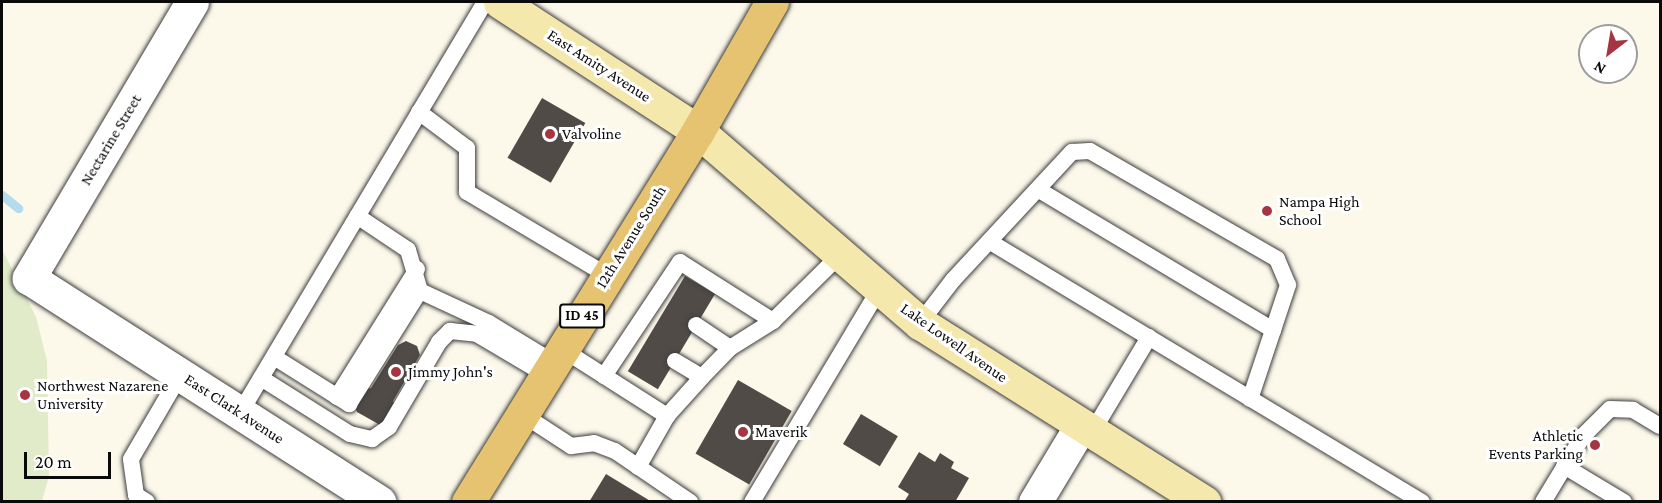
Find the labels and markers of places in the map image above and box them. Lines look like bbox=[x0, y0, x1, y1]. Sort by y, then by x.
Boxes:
place label: Valvoline bbox=[562, 124, 621, 144]
marker: Valvoline bbox=[543, 127, 557, 141]
place label: Nampa High School bbox=[1279, 192, 1360, 230]
marker: Nampa High School bbox=[1260, 204, 1274, 218]
place label: Jimmy John's bbox=[408, 362, 493, 382]
marker: Jimmy John's bbox=[389, 365, 403, 379]
place label: Northwest Nazarene University bbox=[37, 376, 168, 414]
marker: Northwest Nazarene University bbox=[18, 388, 32, 402]
place label: Maverik bbox=[755, 422, 807, 442]
marker: Maverik bbox=[736, 425, 750, 439]
place label: Athletic Events Parking bbox=[1488, 426, 1583, 464]
marker: Athletic Events Parking bbox=[1588, 438, 1602, 452]

